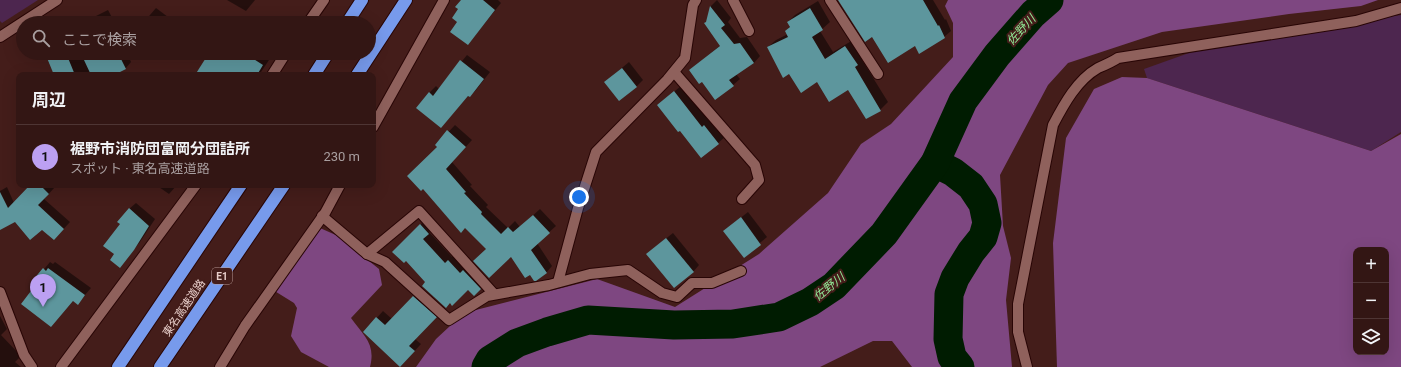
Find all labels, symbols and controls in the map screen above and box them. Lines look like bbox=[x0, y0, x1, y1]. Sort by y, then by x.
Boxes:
water label: 佐野川 bbox=[1004, 11, 1040, 48]
search box bbox=[16, 16, 376, 60]
icon: search bbox=[30, 27, 52, 49]
text: ここで検索 bbox=[62, 31, 137, 49]
text: 周辺 bbox=[32, 90, 66, 110]
text: 裾野市消防団富岡分団詰所 bbox=[70, 140, 250, 158]
text: 1 bbox=[41, 149, 49, 164]
text: 230 m bbox=[323, 149, 360, 164]
text: スポット · 東名高速道路 bbox=[70, 161, 210, 176]
your location bbox=[569, 187, 589, 207]
map controls bbox=[1353, 247, 1389, 355]
button: + bbox=[1353, 247, 1389, 283]
road number: E1 bbox=[212, 268, 232, 284]
water label: 佐野川 bbox=[811, 269, 849, 304]
pin: 1 bbox=[30, 274, 56, 307]
street label: 東名高速道路 bbox=[160, 277, 208, 339]
button: − bbox=[1353, 283, 1389, 319]
button: layers bbox=[1353, 319, 1389, 355]

